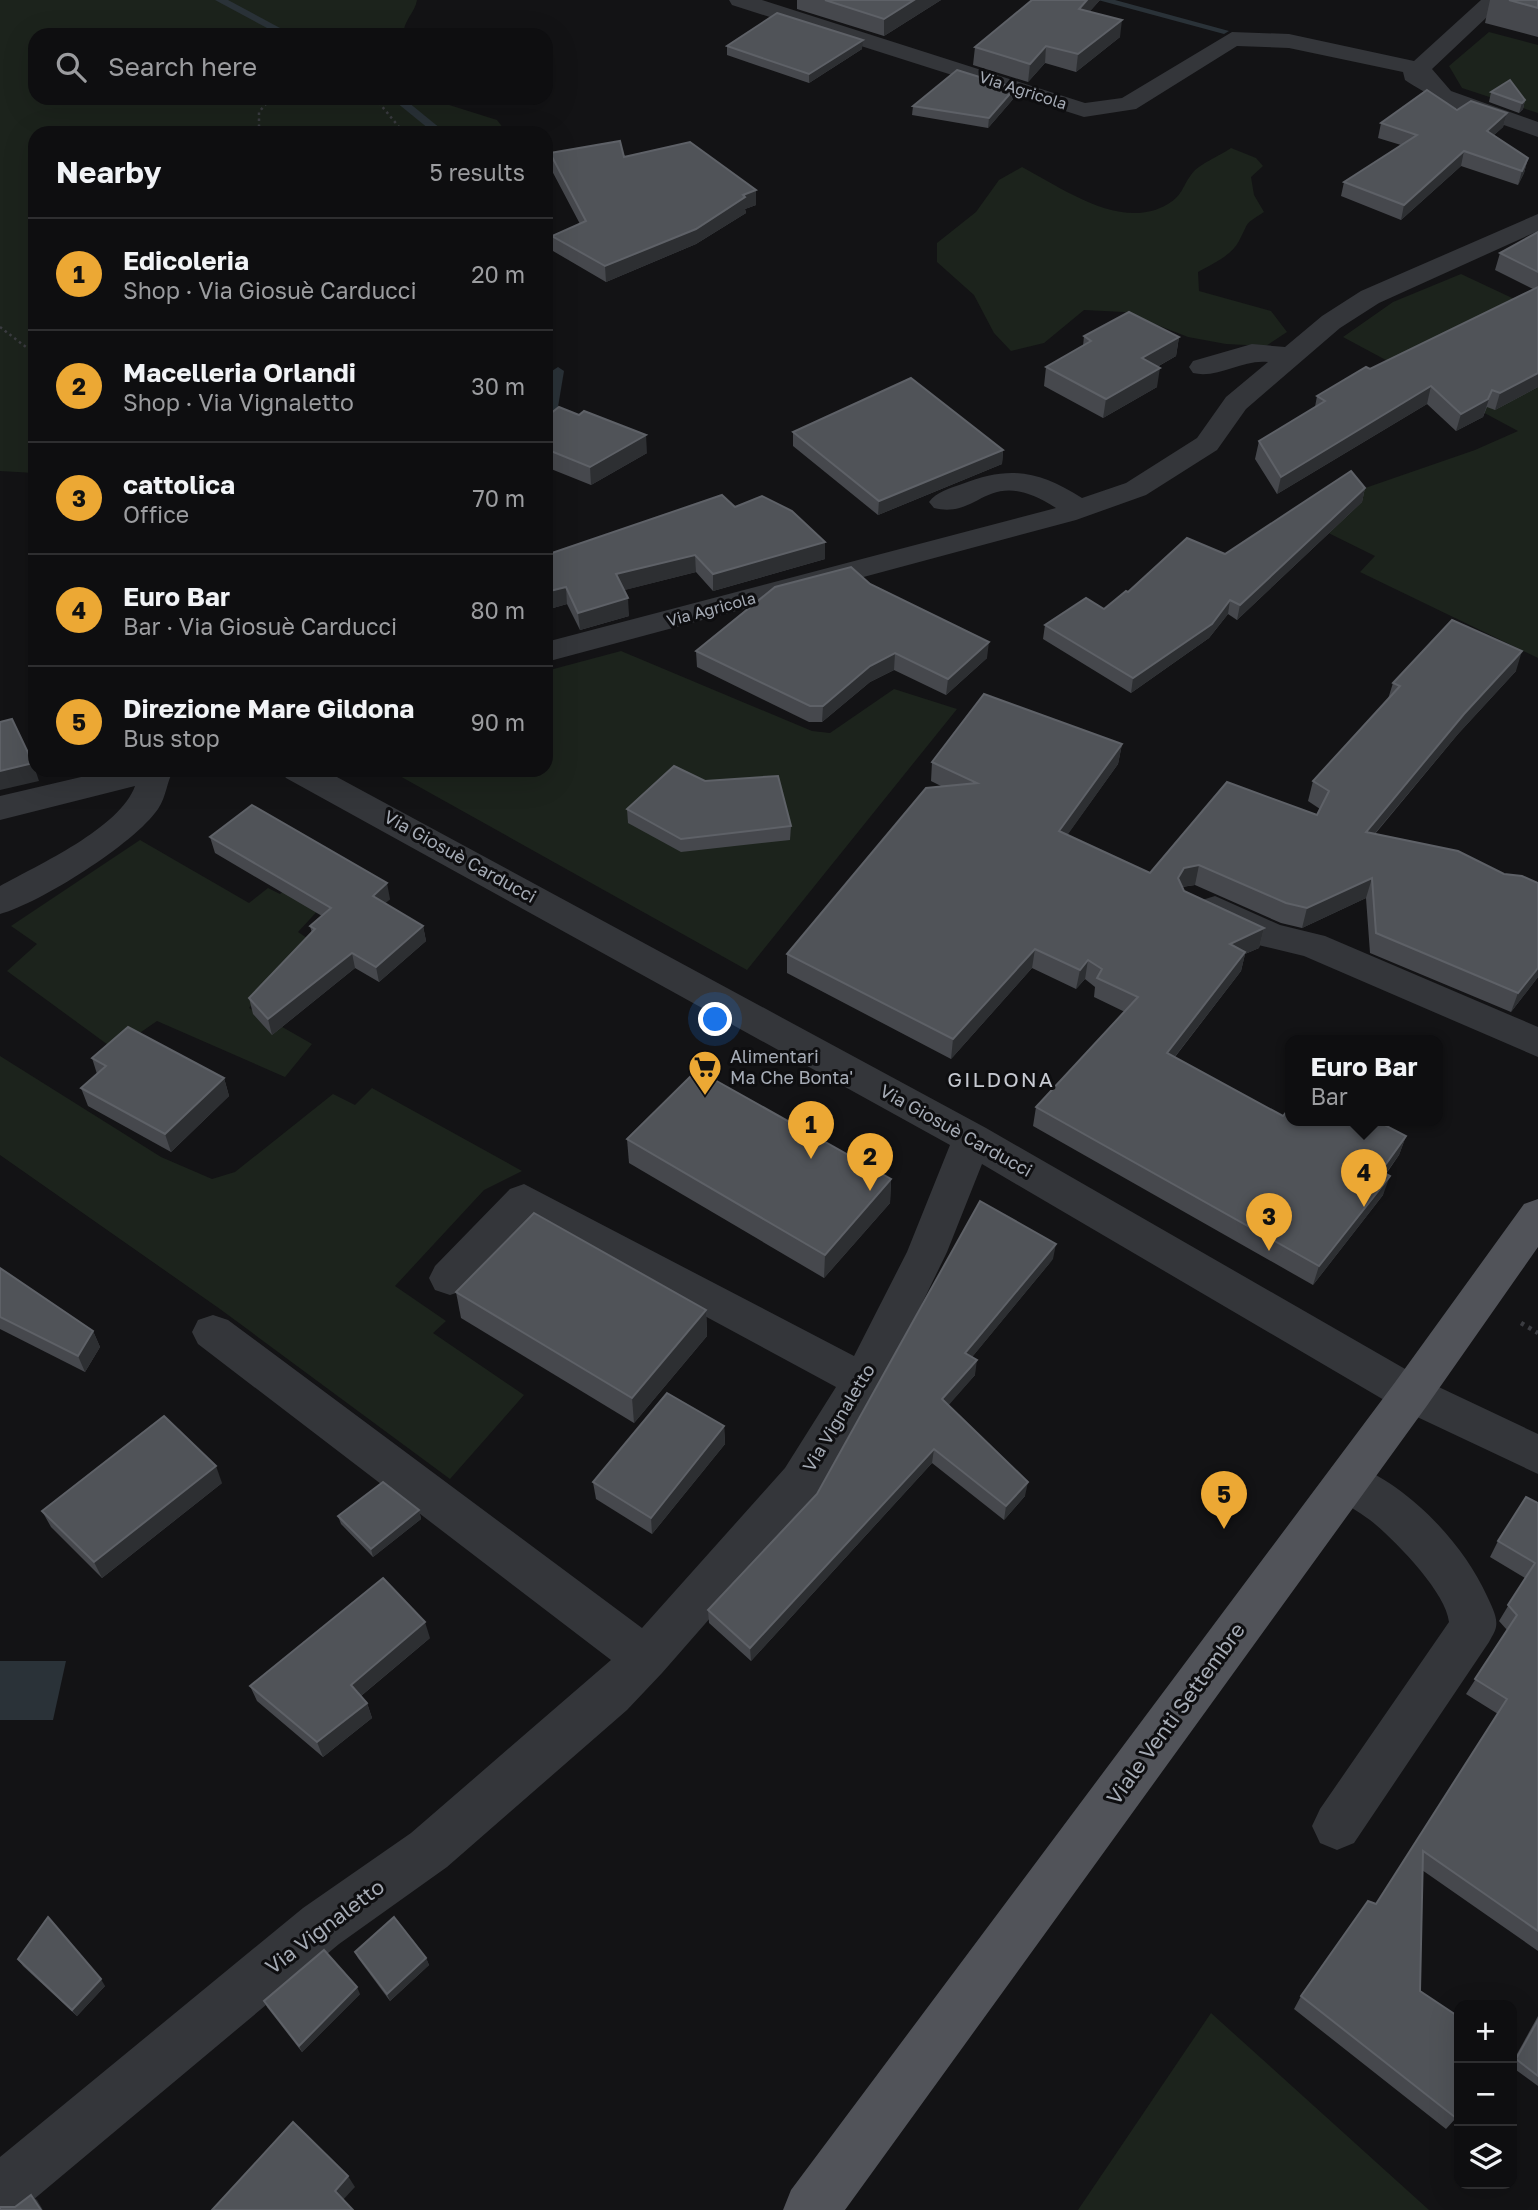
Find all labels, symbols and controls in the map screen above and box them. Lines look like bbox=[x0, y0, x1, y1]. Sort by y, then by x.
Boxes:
search box bbox=[28, 28, 553, 105]
icon: search bbox=[52, 48, 90, 86]
text: Search here bbox=[108, 51, 257, 82]
street label: Via Agricola bbox=[976, 66, 1070, 114]
text: Nearby bbox=[56, 154, 161, 190]
text: 5 results bbox=[429, 158, 525, 186]
text: Edicoleria bbox=[123, 245, 249, 276]
text: 1 bbox=[73, 260, 85, 288]
text: 20 m bbox=[471, 260, 525, 288]
text: Shop · Via Giosuè Carducci bbox=[123, 276, 417, 304]
text: Macelleria Orlandi bbox=[123, 357, 356, 388]
text: 2 bbox=[72, 372, 86, 400]
text: 30 m bbox=[471, 372, 525, 400]
text: Shop · Via Vignaletto bbox=[123, 388, 354, 416]
text: cattolica bbox=[123, 469, 235, 500]
text: 3 bbox=[72, 484, 86, 512]
text: 70 m bbox=[472, 484, 525, 512]
text: Office bbox=[123, 500, 189, 528]
text: Euro Bar bbox=[123, 581, 230, 612]
street label: Via Agricola bbox=[664, 588, 758, 630]
text: 4 bbox=[72, 596, 86, 624]
text: 80 m bbox=[471, 596, 525, 624]
text: Bar · Via Giosuè Carducci bbox=[123, 612, 397, 640]
text: Direzione Mare Gildona bbox=[123, 693, 414, 724]
text: 5 bbox=[72, 708, 86, 736]
text: 90 m bbox=[471, 708, 525, 736]
text: Bus stop bbox=[123, 724, 220, 752]
street label: Via Giosuè Carducci bbox=[380, 805, 541, 907]
your location bbox=[698, 1002, 732, 1036]
popup bbox=[1285, 1035, 1443, 1126]
place label: Alimentari Ma Che Bonta' bbox=[730, 1045, 853, 1088]
supermarket icon: Alimentari Ma Che Bonta' bbox=[686, 1048, 724, 1097]
text: Euro Bar bbox=[1310, 1051, 1418, 1082]
district label: GILDONA bbox=[947, 1066, 1055, 1092]
street label: Via Giosuè Carducci bbox=[876, 1079, 1037, 1181]
text: Bar bbox=[1310, 1082, 1348, 1110]
pin: 1 bbox=[788, 1101, 834, 1159]
pin: 2 bbox=[847, 1133, 893, 1191]
pin: 4 bbox=[1341, 1149, 1387, 1207]
pin: 3 bbox=[1246, 1193, 1292, 1251]
street label: Via Vignaletto bbox=[797, 1360, 879, 1475]
pin: 5 bbox=[1201, 1471, 1247, 1529]
street label: Viale Venti Settembre bbox=[1100, 1617, 1250, 1809]
street label: Via Vignaletto bbox=[260, 1873, 389, 1979]
map controls bbox=[1454, 2000, 1517, 2189]
button: + bbox=[1454, 2000, 1517, 2063]
button: − bbox=[1454, 2063, 1517, 2126]
button: layers bbox=[1454, 2126, 1517, 2189]

